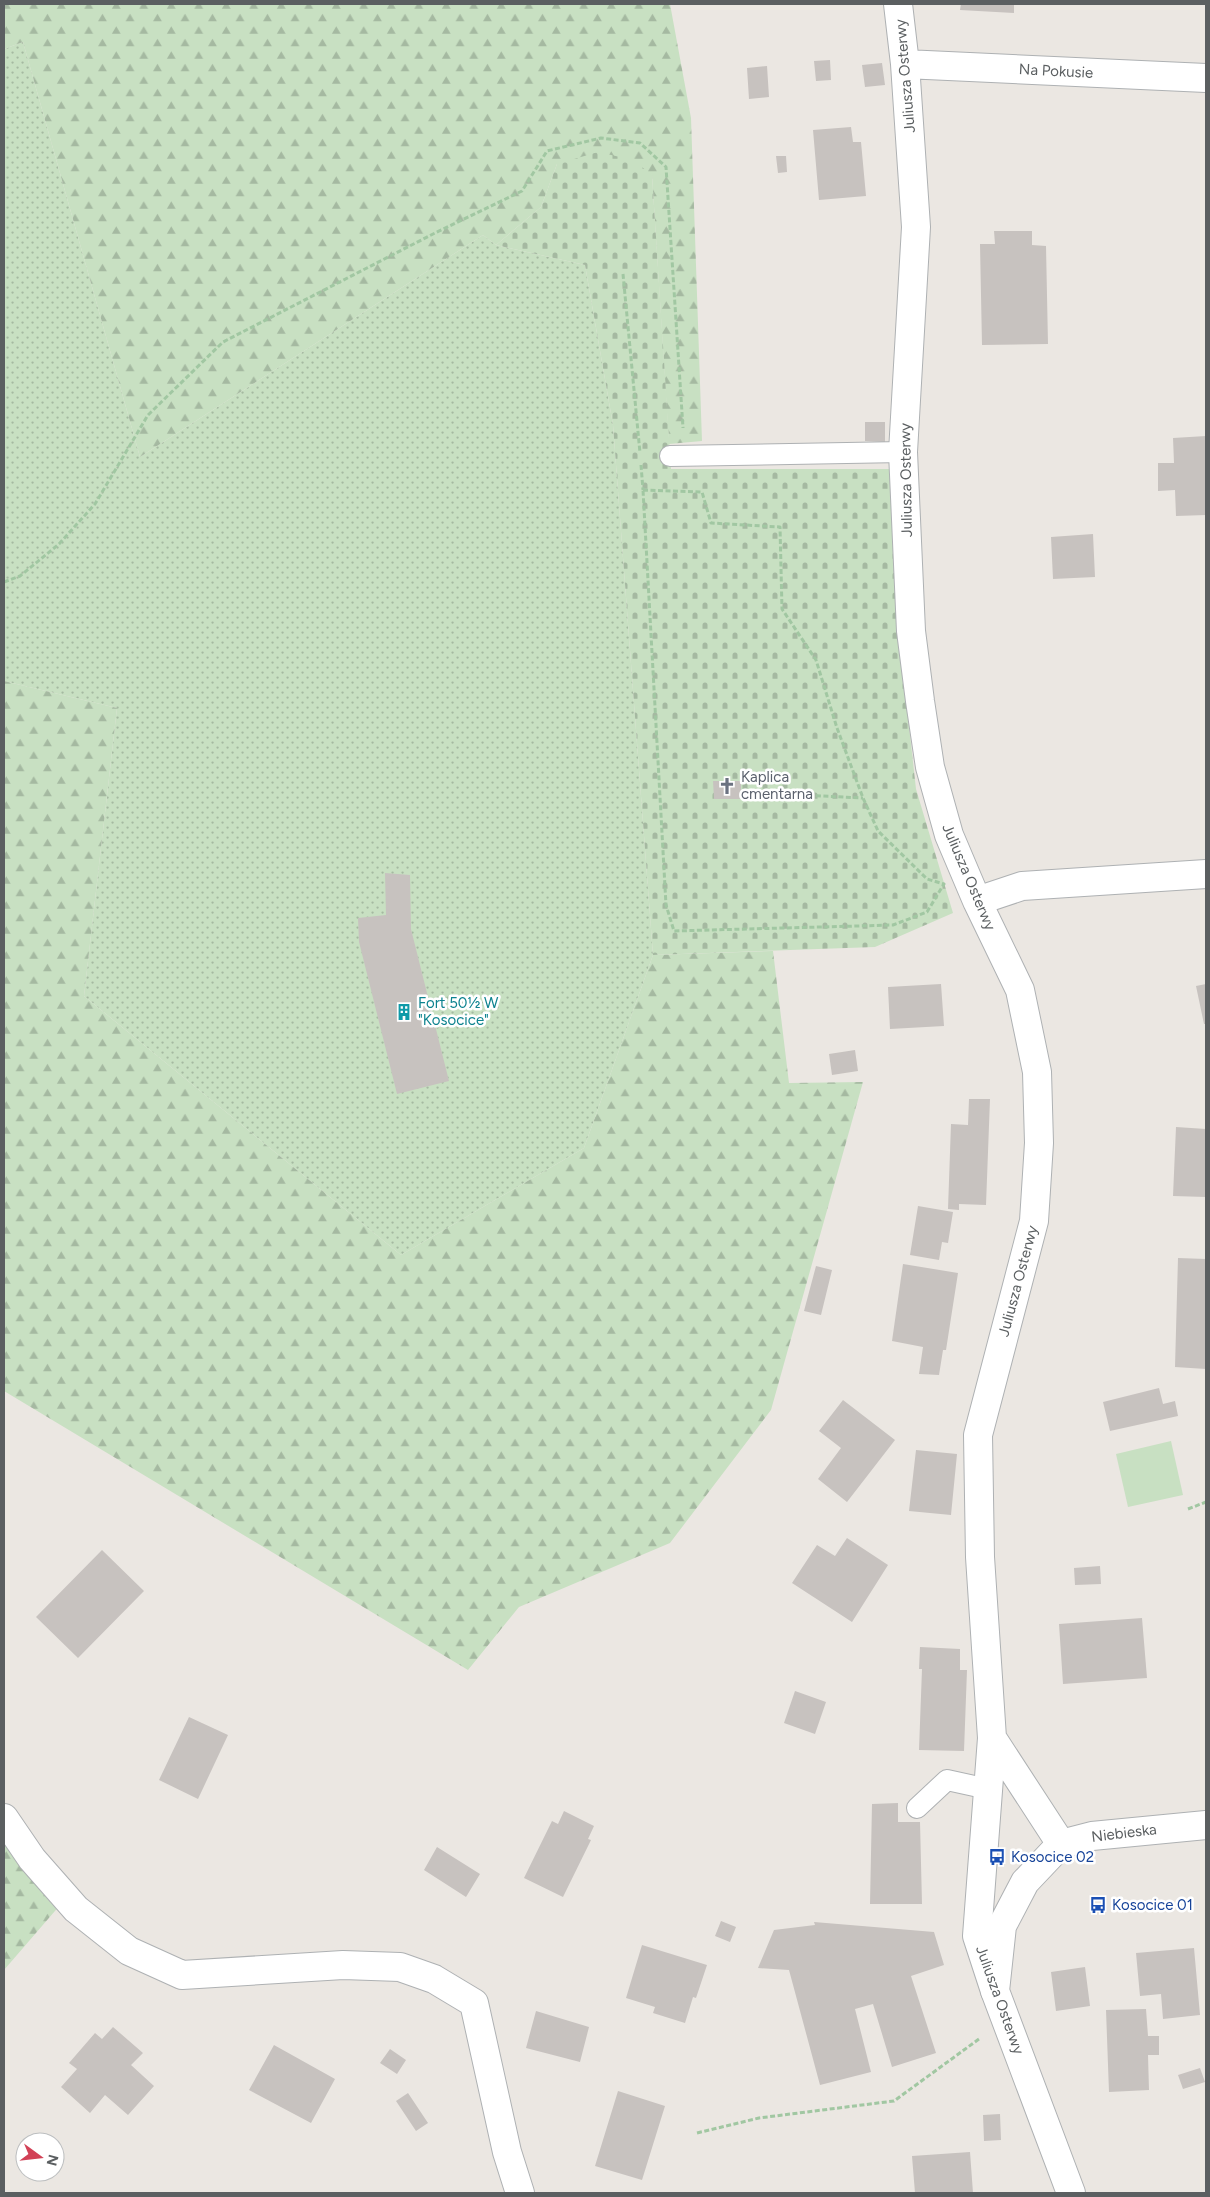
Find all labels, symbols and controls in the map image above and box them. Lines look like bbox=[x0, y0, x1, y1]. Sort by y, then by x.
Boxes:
street label: Juliusza Osterwy bbox=[891, 18, 919, 134]
street label: Na Pokusie bbox=[1018, 60, 1094, 82]
street label: Juliusza Osterwy bbox=[896, 423, 916, 537]
place label: Kaplica cmentarna bbox=[741, 768, 813, 803]
church icon: Kaplica cmentarna bbox=[717, 776, 737, 796]
street label: Juliusza Osterwy bbox=[938, 821, 1000, 933]
place label: Fort 50½ W "Kosocice" bbox=[418, 994, 499, 1029]
building icon: Fort 50½ W "Kosocice" bbox=[394, 1002, 414, 1022]
street label: Juliusza Osterwy bbox=[995, 1223, 1041, 1338]
street label: Niebieska bbox=[1090, 1820, 1158, 1846]
bus stop icon: Kosocice 02 bbox=[987, 1847, 1007, 1867]
place label: Kosocice 02 bbox=[1011, 1848, 1094, 1866]
bus stop icon: Kosocice 01 bbox=[1088, 1895, 1108, 1915]
place label: Kosocice 01 bbox=[1112, 1896, 1193, 1914]
street label: Juliusza Osterwy bbox=[972, 1943, 1028, 2057]
north arrow bbox=[15, 2132, 65, 2182]
text: N bbox=[42, 2153, 62, 2168]

